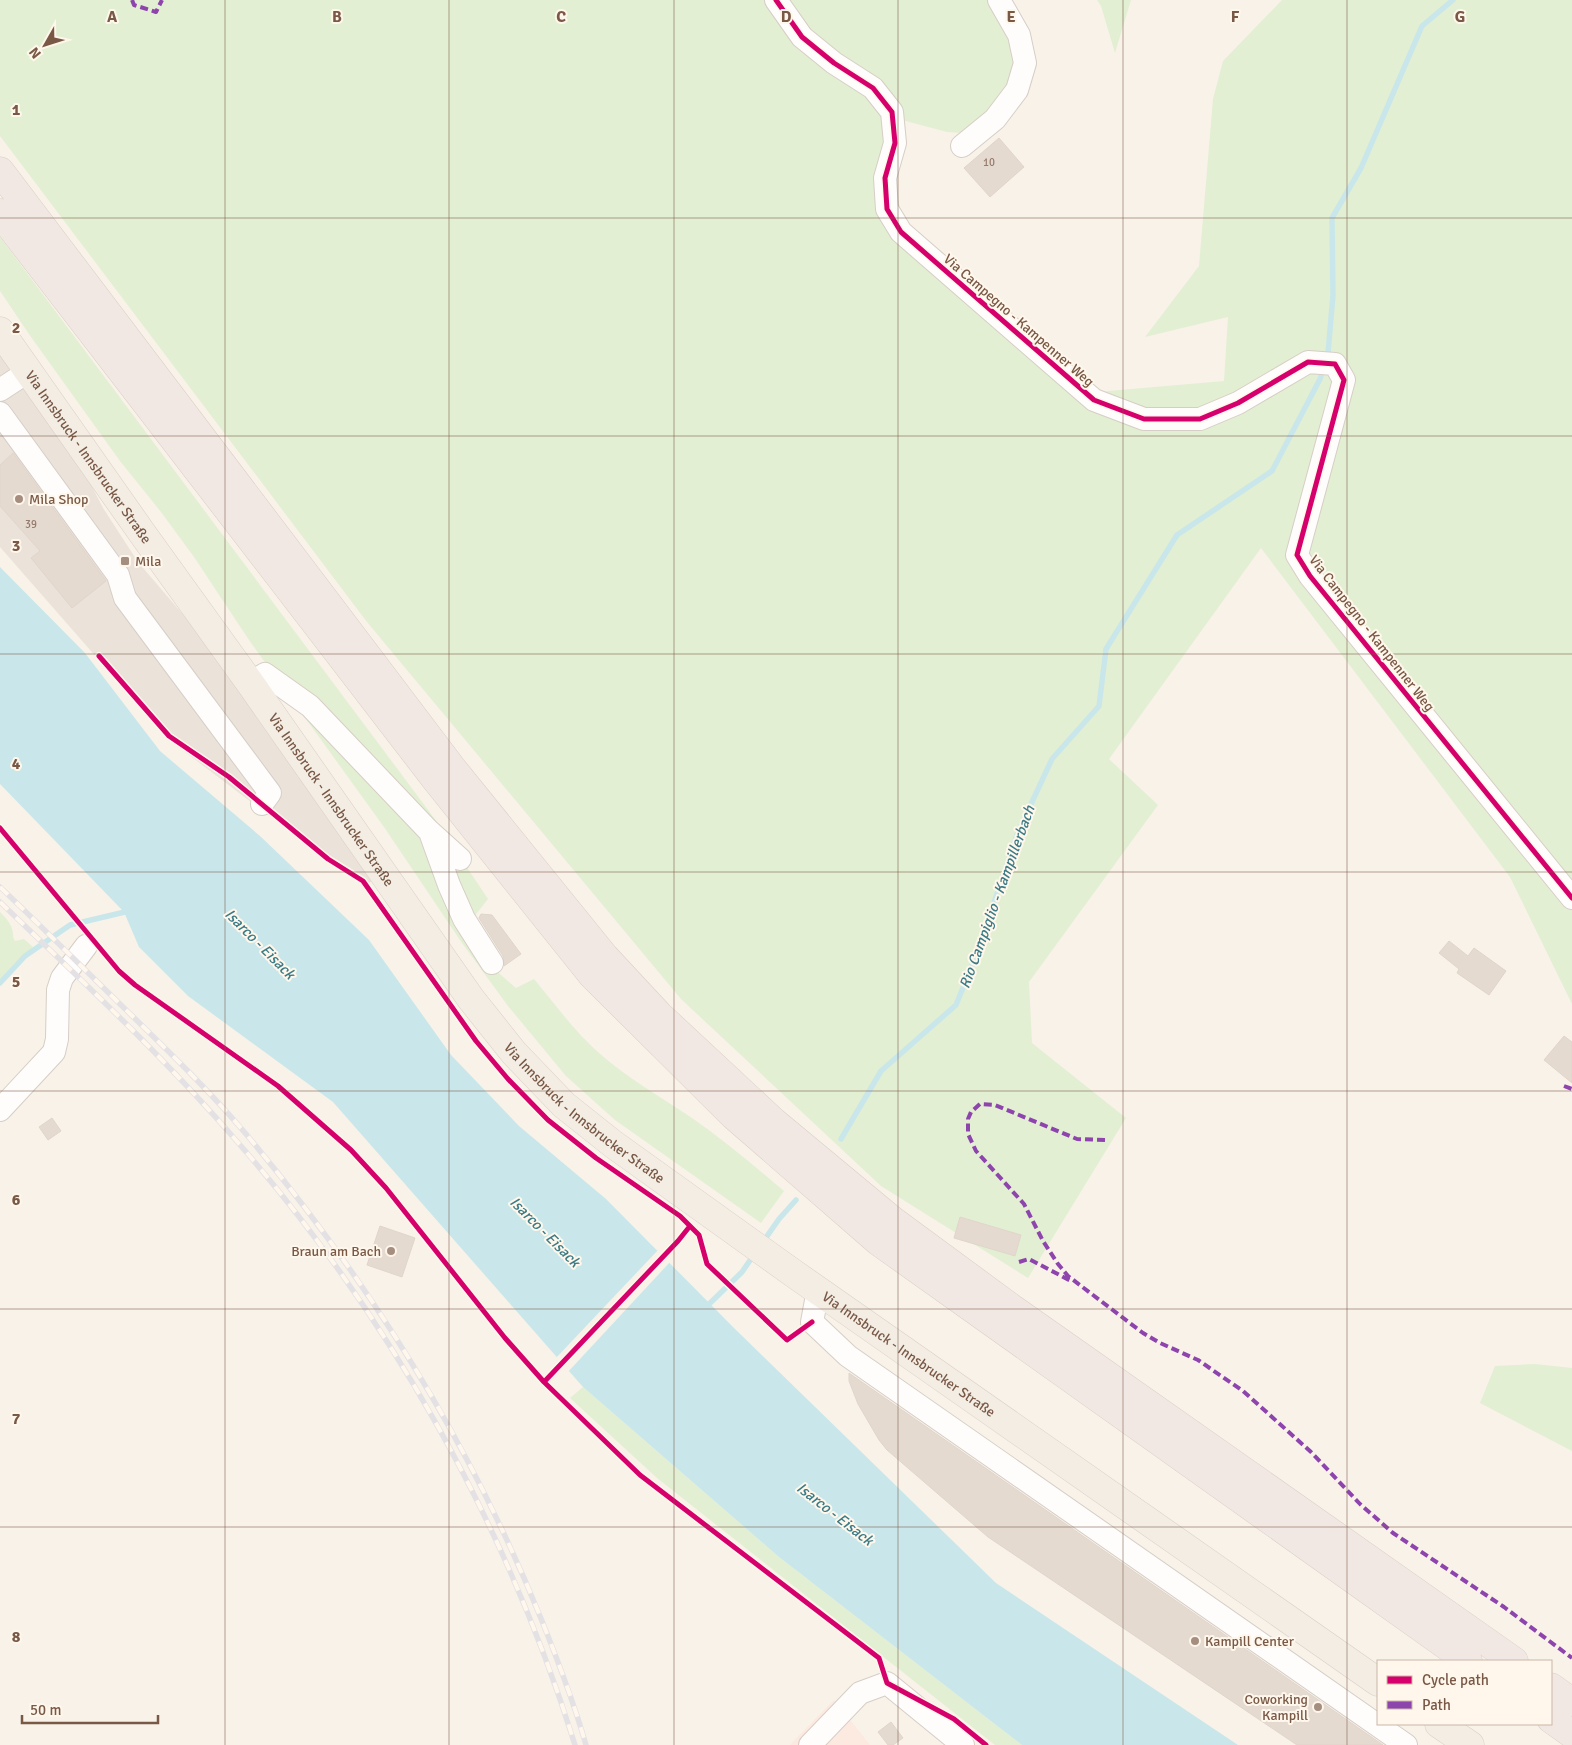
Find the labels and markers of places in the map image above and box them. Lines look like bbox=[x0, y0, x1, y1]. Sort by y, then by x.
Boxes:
place label: Mila Shop bbox=[29, 491, 89, 508]
marker: Mila Shop bbox=[13, 493, 25, 505]
place label: Mila bbox=[135, 553, 161, 570]
marker: Mila bbox=[119, 555, 131, 567]
place label: Braun am Bach bbox=[291, 1243, 381, 1260]
marker: Braun am Bach bbox=[385, 1245, 397, 1257]
place label: Kampill Center bbox=[1205, 1633, 1295, 1650]
marker: Kampill Center bbox=[1189, 1635, 1201, 1647]
place label: Coworking Kampill bbox=[1244, 1691, 1308, 1724]
marker: Coworking Kampill bbox=[1312, 1701, 1324, 1713]

